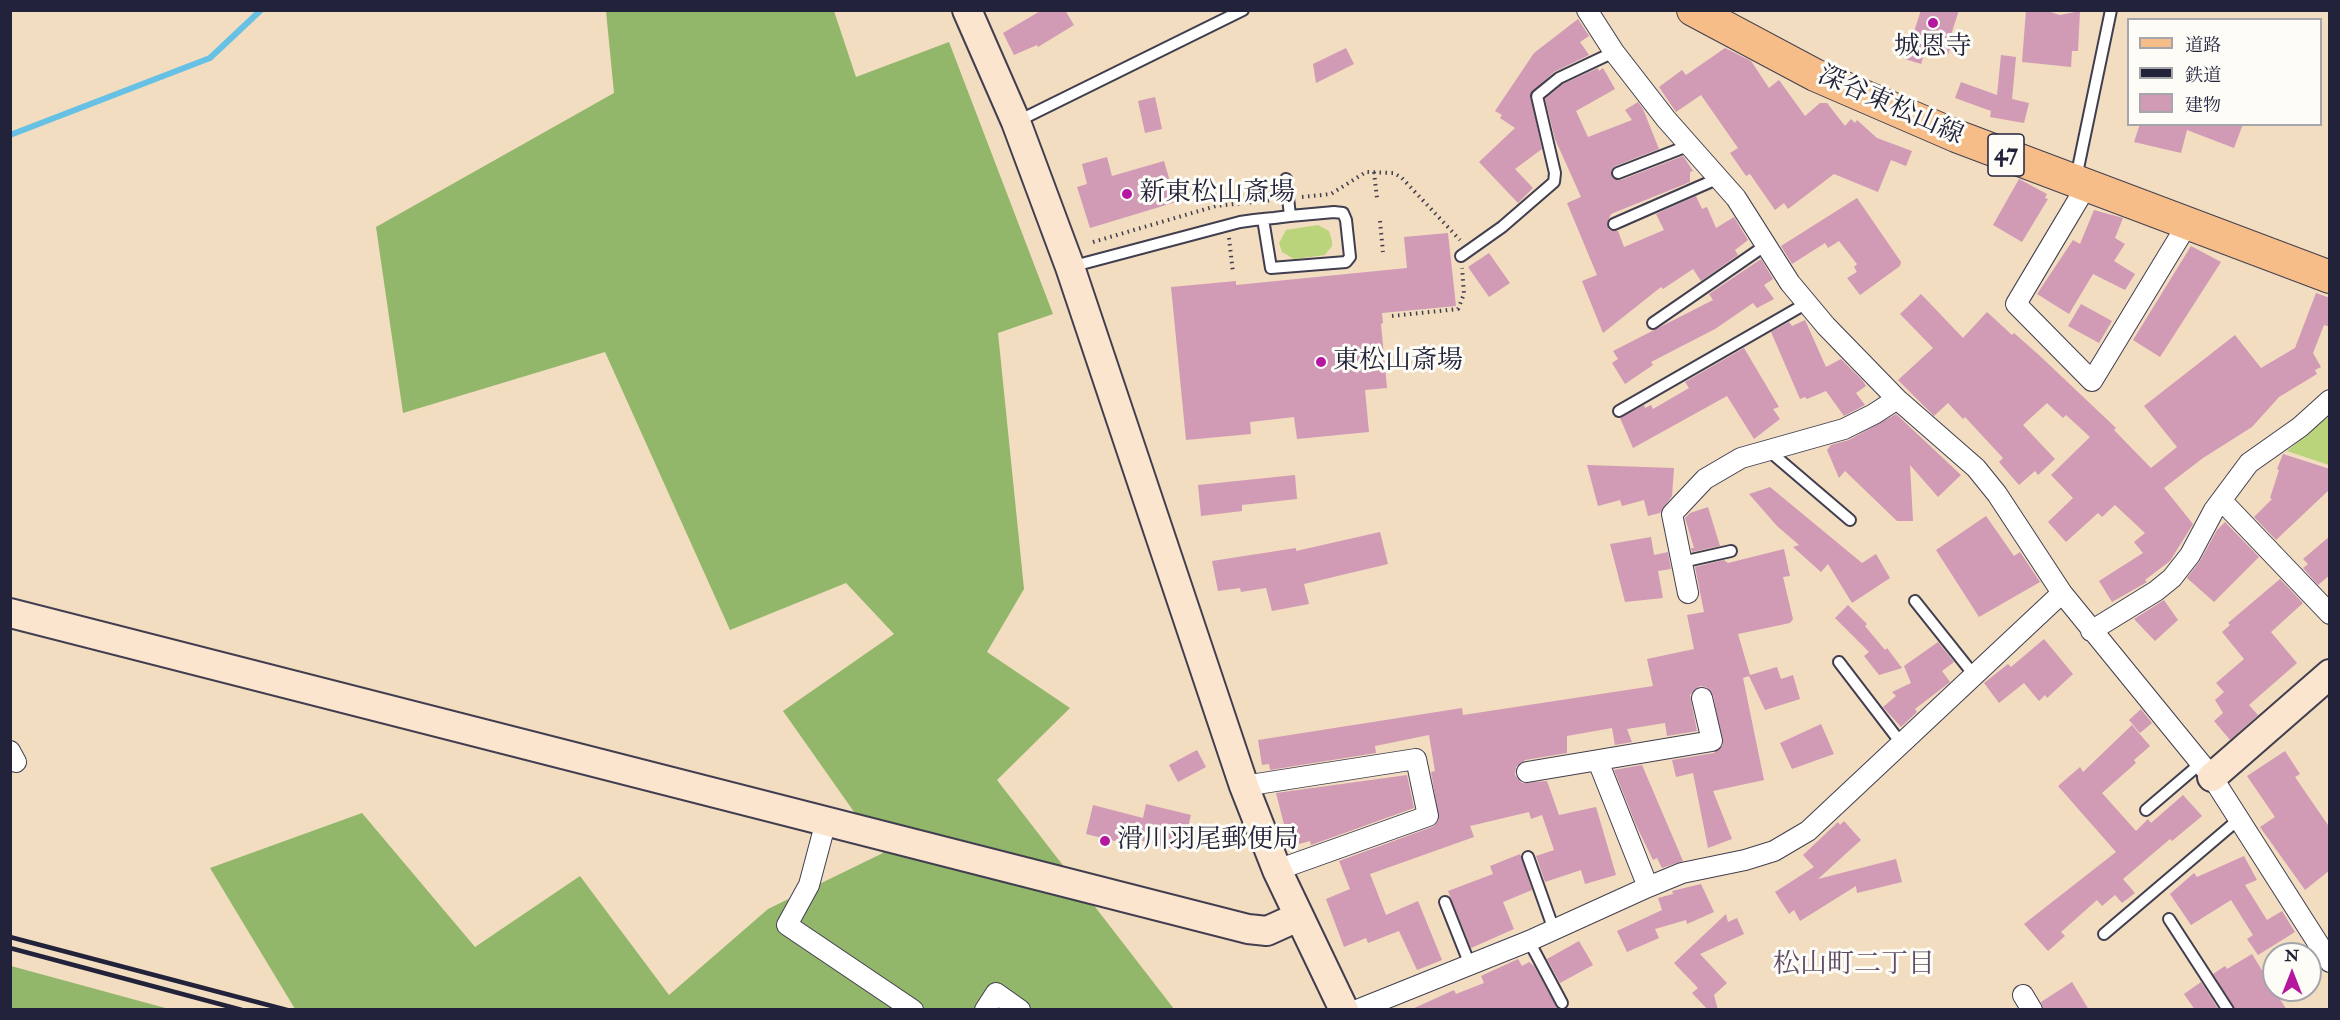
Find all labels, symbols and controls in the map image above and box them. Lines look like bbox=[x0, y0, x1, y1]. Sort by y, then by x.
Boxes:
marker: 城恩寺 bbox=[1926, 16, 1940, 30]
legend bbox=[2127, 18, 2322, 126]
place label: 城恩寺 bbox=[1894, 32, 1972, 64]
text: 道路 bbox=[2185, 34, 2221, 57]
street label: 深谷東松山線 bbox=[1812, 61, 1968, 153]
text: 鉄道 bbox=[2185, 64, 2221, 87]
text: 建物 bbox=[2185, 94, 2221, 117]
road number: 47 bbox=[1988, 134, 2024, 176]
place label: 新東松山斎場 bbox=[1139, 178, 1295, 210]
marker: 新東松山斎場 bbox=[1120, 187, 1134, 201]
place label: 東松山斎場 bbox=[1333, 346, 1463, 378]
marker: 東松山斎場 bbox=[1314, 355, 1328, 369]
place label: 滑川羽尾郵便局 bbox=[1117, 825, 1299, 857]
marker: 滑川羽尾郵便局 bbox=[1098, 834, 1112, 848]
north arrow bbox=[2262, 942, 2322, 1002]
text: N bbox=[2285, 946, 2299, 966]
district label: 松山町二丁目 bbox=[1773, 950, 1935, 982]

